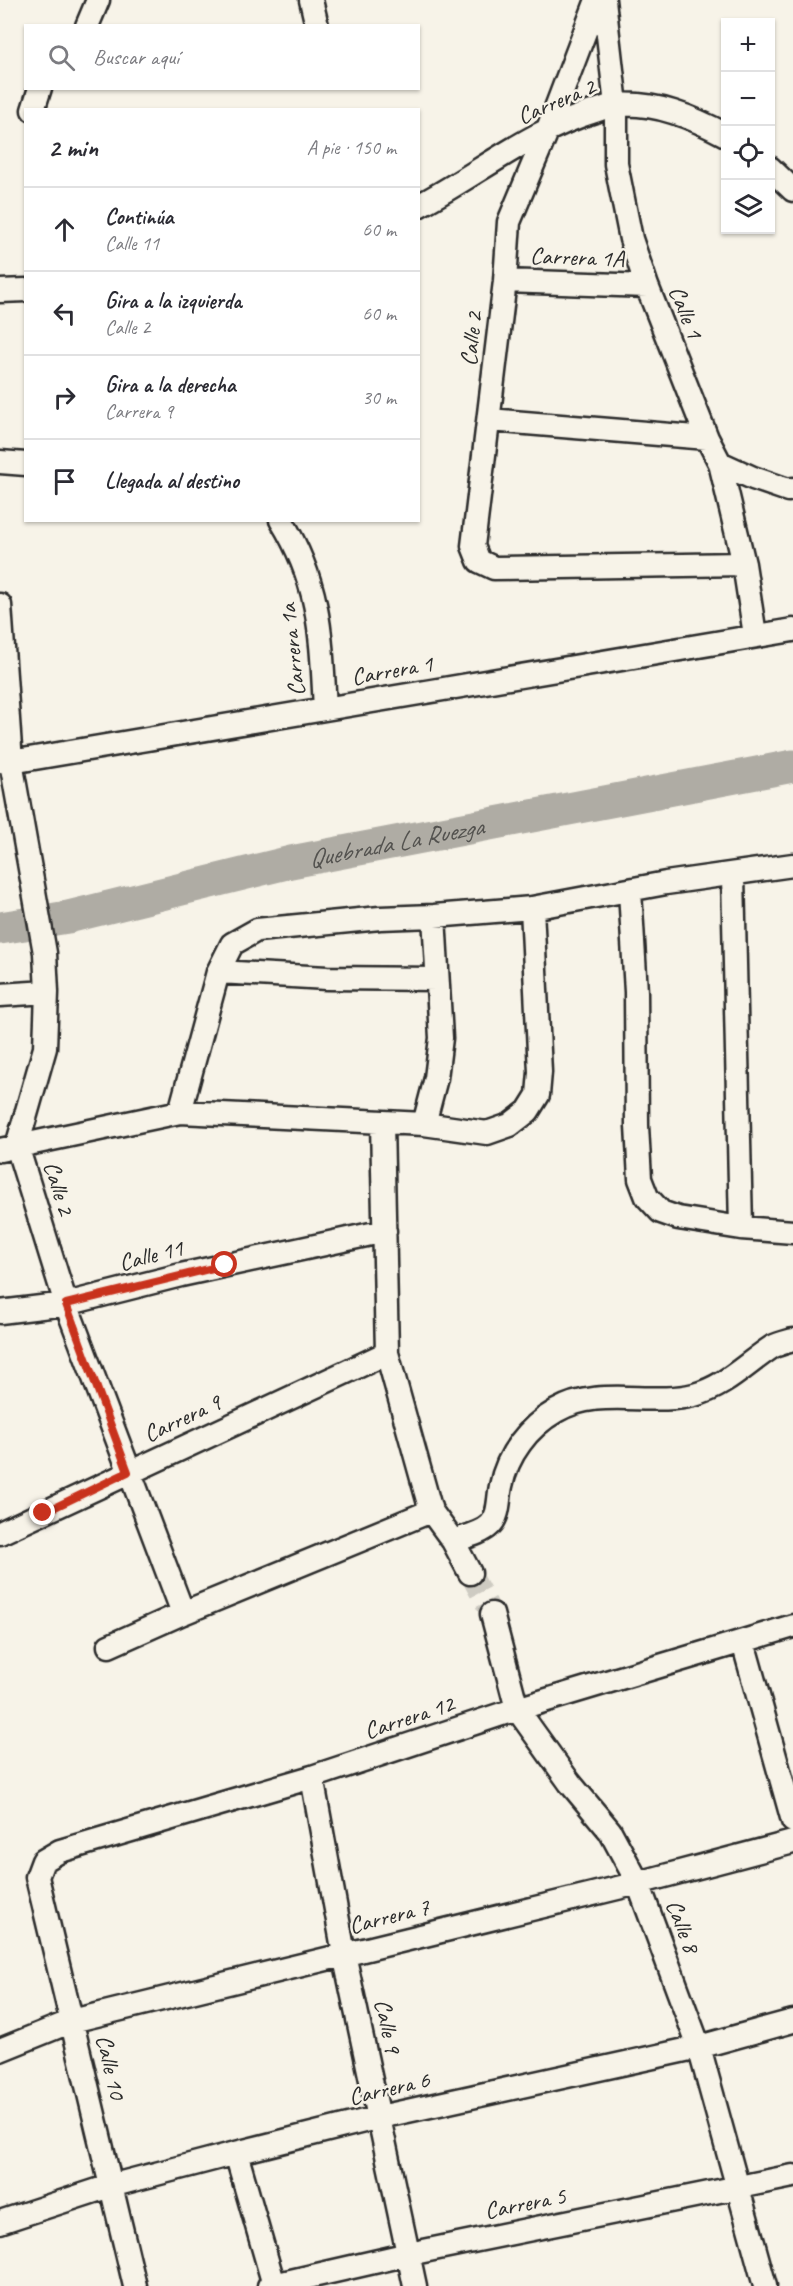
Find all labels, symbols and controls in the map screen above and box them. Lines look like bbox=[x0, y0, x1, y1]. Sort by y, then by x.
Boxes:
map controls bbox=[721, 18, 775, 234]
button: + bbox=[721, 18, 775, 72]
search box bbox=[24, 24, 420, 90]
icon: search bbox=[45, 41, 78, 74]
text: Buscar aquí bbox=[93, 43, 179, 71]
street label: Carrera 2 bbox=[512, 70, 602, 131]
button: − bbox=[721, 72, 775, 126]
button: locate bbox=[721, 126, 775, 180]
text: 2 min bbox=[48, 131, 98, 164]
text: A pie · 150 m bbox=[307, 135, 396, 160]
button: layers bbox=[721, 180, 775, 234]
text: Continúa bbox=[105, 203, 173, 231]
icon: ahead bbox=[48, 213, 81, 246]
text: 60 m bbox=[362, 217, 396, 242]
text: Calle 11 bbox=[105, 231, 159, 256]
street label: Carrera 1A bbox=[529, 240, 625, 274]
street label: Calle 1 bbox=[662, 281, 711, 344]
text: Gira a la izquierda bbox=[105, 287, 242, 315]
icon: left bbox=[48, 297, 81, 330]
text: 60 m bbox=[362, 301, 396, 326]
street label: Calle 2 bbox=[453, 308, 489, 368]
text: Calle 2 bbox=[105, 315, 150, 340]
text: Gira a la derecha bbox=[105, 371, 236, 399]
icon: right bbox=[48, 381, 81, 414]
text: 30 m bbox=[362, 385, 396, 410]
text: Carrera 9 bbox=[105, 399, 173, 424]
icon: arrive bbox=[48, 465, 81, 498]
text: Llegada al destino bbox=[105, 467, 239, 495]
street label: Carrera 1a bbox=[272, 601, 312, 698]
street label: Carrera 1 bbox=[349, 648, 436, 692]
water label: Quebrada La Ruezga bbox=[306, 809, 488, 875]
street label: Calle 2 bbox=[37, 1158, 82, 1220]
street label: Calle 11 bbox=[116, 1232, 187, 1277]
route start bbox=[211, 1251, 237, 1277]
street label: Carrera 9 bbox=[139, 1386, 227, 1449]
route end bbox=[29, 1499, 55, 1525]
street label: Carrera 12 bbox=[360, 1688, 460, 1746]
street label: Carrera 7 bbox=[346, 1891, 434, 1940]
street label: Calle 8 bbox=[659, 1895, 708, 1959]
street label: Calle 9 bbox=[368, 1996, 409, 2058]
street label: Calle 10 bbox=[89, 2032, 133, 2104]
street label: Carrera 6 bbox=[346, 2064, 433, 2112]
street label: Carrera 5 bbox=[482, 2180, 569, 2226]

